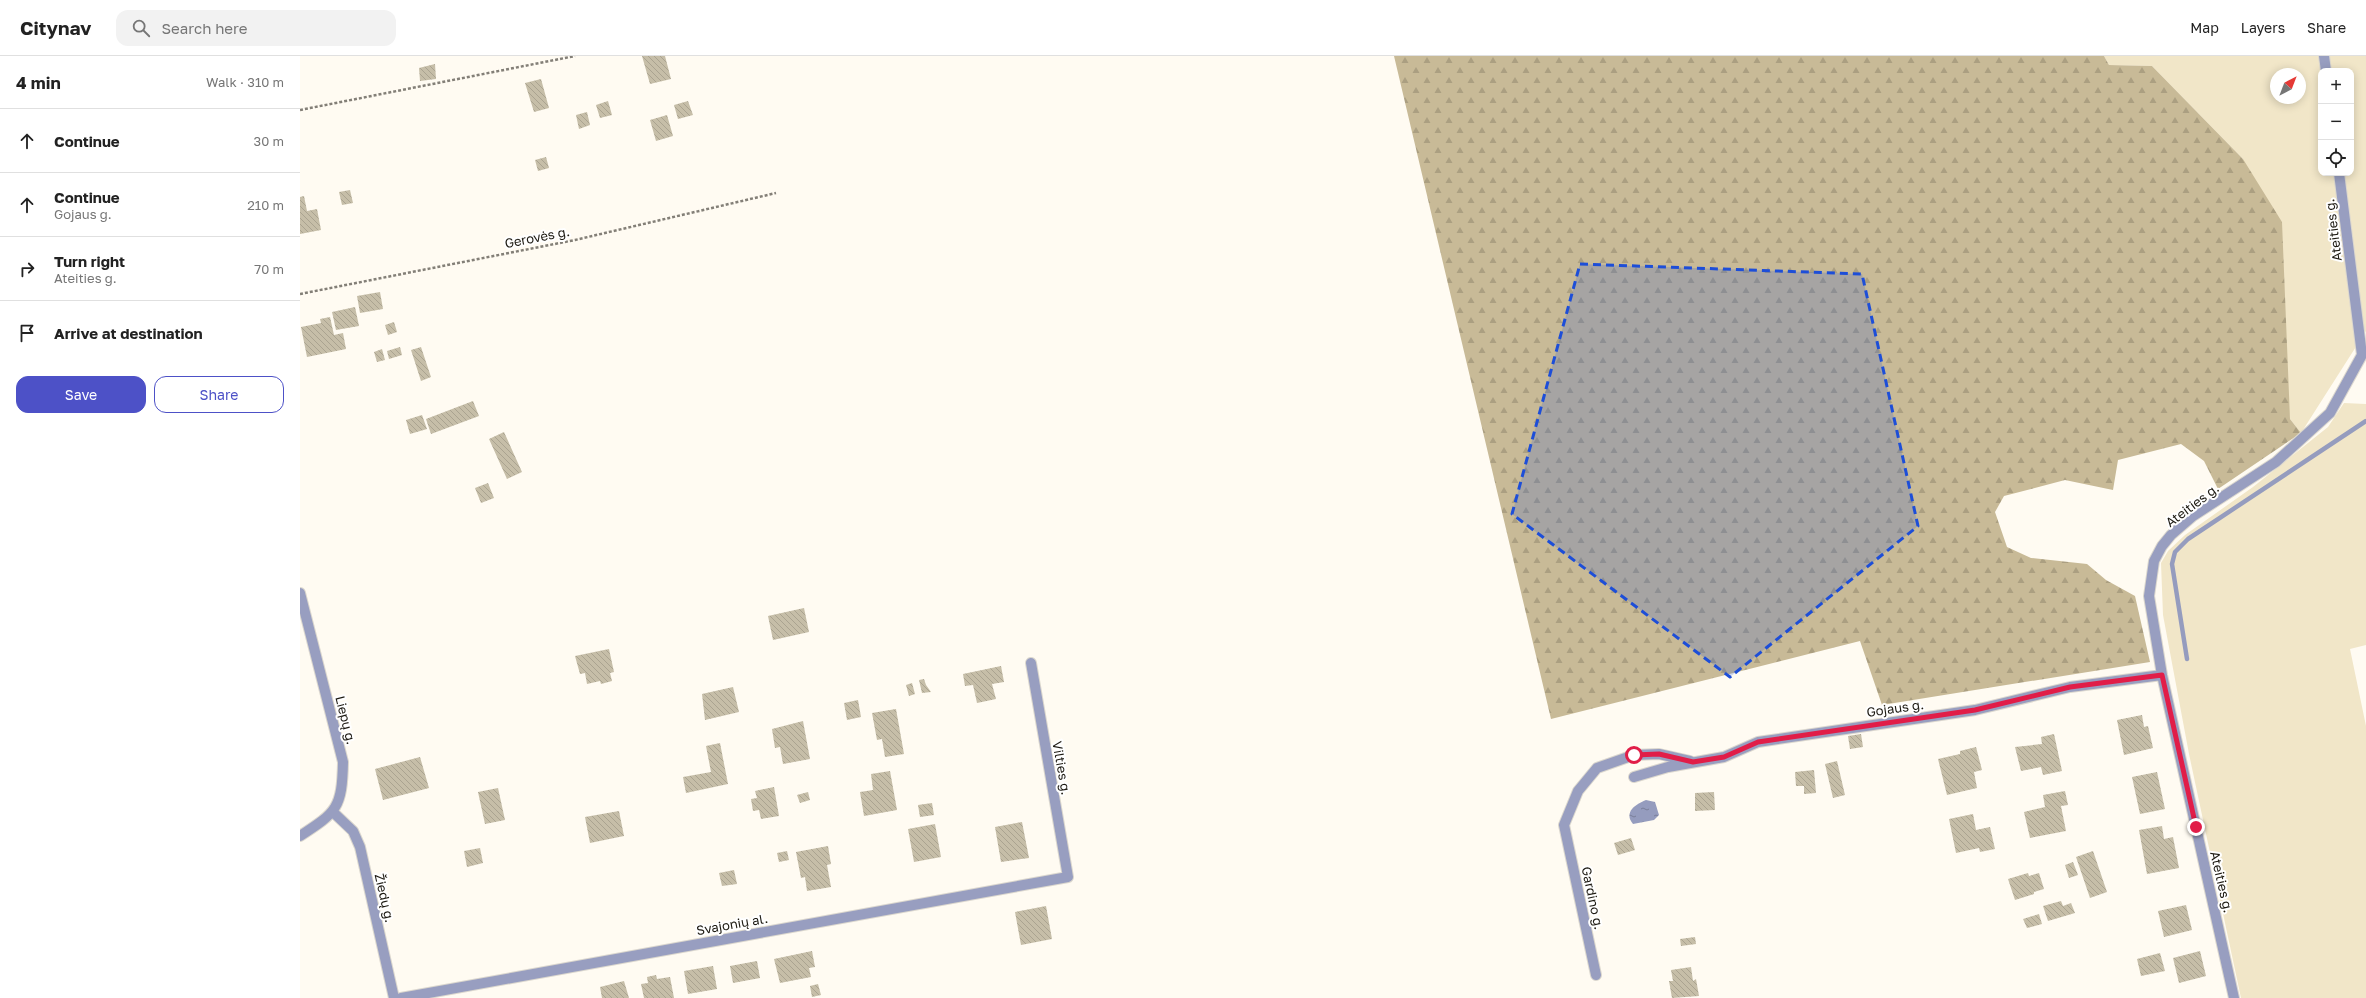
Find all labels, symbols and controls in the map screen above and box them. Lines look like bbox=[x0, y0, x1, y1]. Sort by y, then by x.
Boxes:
search box bbox=[116, 10, 396, 46]
text: Citynav bbox=[20, 16, 92, 39]
icon: search bbox=[130, 17, 152, 39]
text: Search here bbox=[162, 19, 247, 37]
text: Map bbox=[2190, 19, 2219, 36]
text: Layers bbox=[2241, 19, 2285, 36]
text: Share bbox=[2307, 19, 2346, 36]
north arrow bbox=[2270, 68, 2306, 104]
map controls bbox=[2318, 68, 2354, 176]
button: + bbox=[2318, 68, 2354, 104]
text: 4 min bbox=[16, 72, 61, 93]
text: Walk · 310 m bbox=[206, 74, 284, 90]
button: − bbox=[2318, 104, 2354, 140]
icon: ahead bbox=[16, 130, 38, 152]
text: Continue bbox=[54, 132, 120, 150]
text: 30 m bbox=[254, 133, 284, 149]
button: locate bbox=[2318, 140, 2354, 176]
text: Continue bbox=[54, 188, 120, 206]
icon: ahead bbox=[16, 194, 38, 216]
text: 210 m bbox=[247, 197, 284, 213]
street label: Ateities g. bbox=[2321, 198, 2345, 262]
text: Gojaus g. bbox=[54, 206, 112, 222]
street label: Gerovės g. bbox=[503, 223, 571, 251]
text: Turn right bbox=[54, 252, 125, 270]
icon: right bbox=[16, 258, 38, 280]
text: 70 m bbox=[254, 261, 284, 277]
text: Ateities g. bbox=[54, 270, 117, 286]
icon: arrive bbox=[16, 322, 38, 344]
text: Arrive at destination bbox=[54, 324, 203, 342]
button: Save bbox=[16, 376, 146, 413]
button: Share bbox=[154, 376, 284, 413]
street label: Ateities g. bbox=[2162, 480, 2222, 530]
street label: Liepų g. bbox=[332, 694, 360, 746]
street label: Gojaus g. bbox=[1865, 696, 1925, 720]
street label: Vilties g. bbox=[1049, 740, 1075, 796]
route start bbox=[1625, 746, 1643, 764]
route end bbox=[2187, 818, 2205, 836]
street label: Ateities g. bbox=[2207, 850, 2237, 914]
street label: Gardino g. bbox=[1579, 865, 1607, 931]
street label: Žiedų g. bbox=[372, 872, 398, 924]
street label: Svajonių al. bbox=[695, 910, 769, 938]

